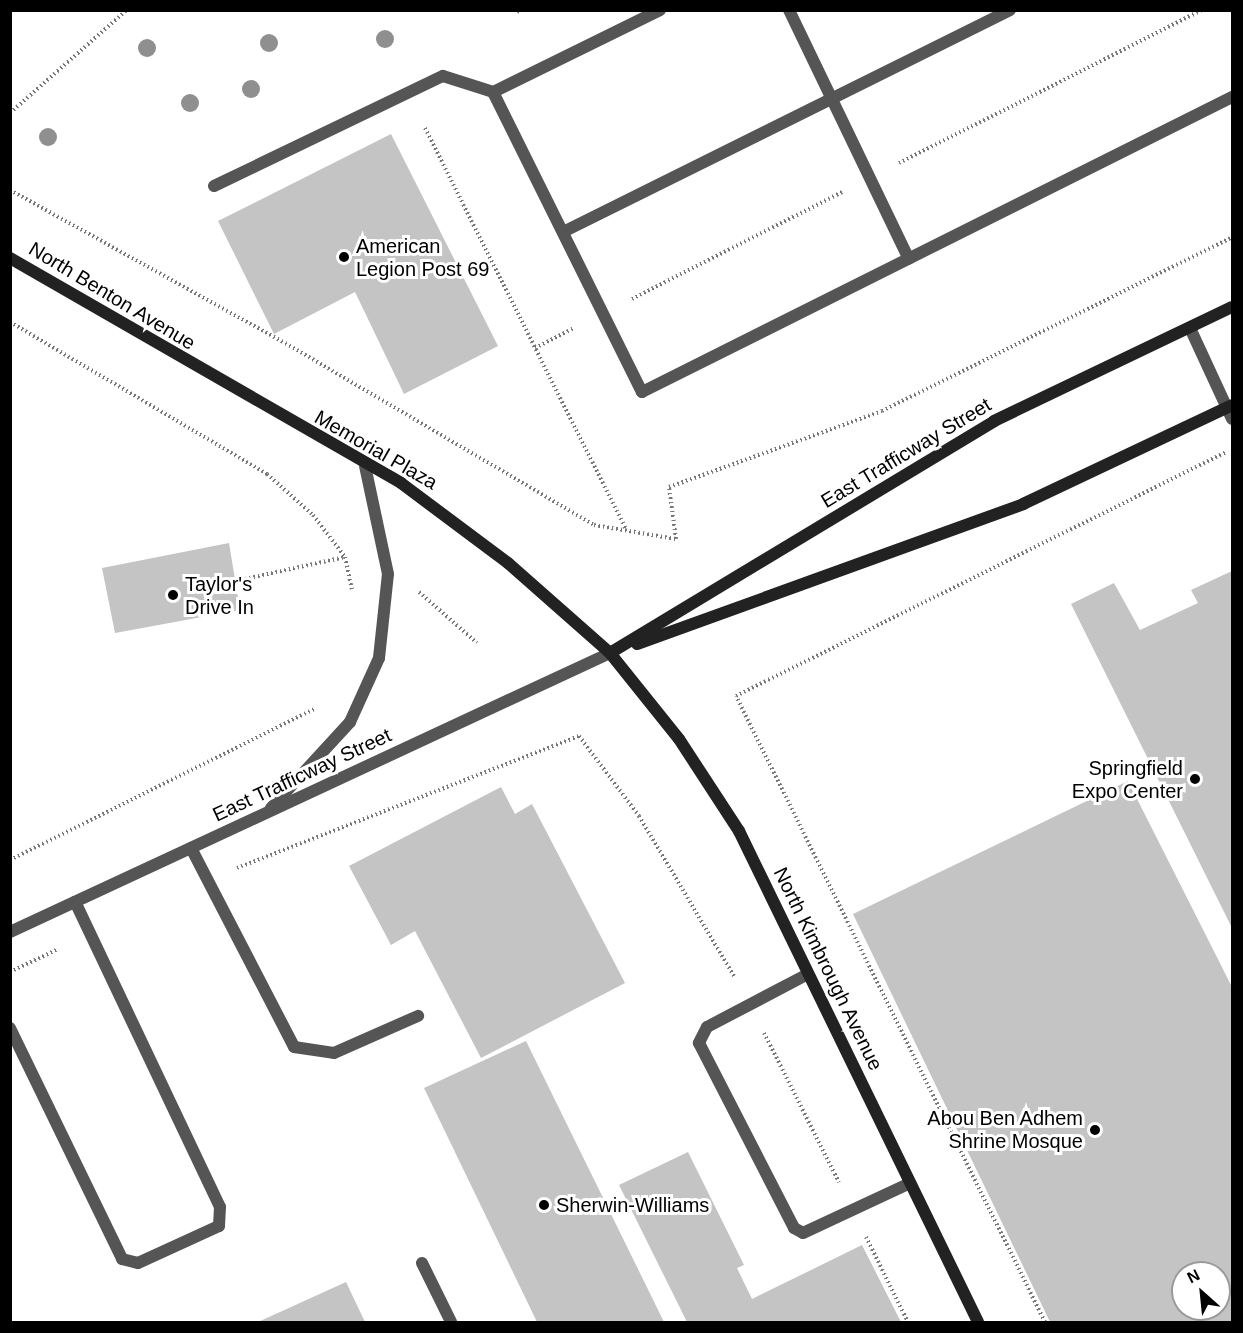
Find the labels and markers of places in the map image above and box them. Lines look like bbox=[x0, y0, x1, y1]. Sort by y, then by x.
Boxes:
place label: American Legion Post 69 bbox=[356, 234, 489, 281]
marker: American Legion Post 69 bbox=[337, 250, 351, 264]
place label: Taylor's Drive In bbox=[185, 572, 254, 619]
marker: Taylor's Drive In bbox=[166, 588, 180, 602]
place label: Springfield Expo Center bbox=[1072, 756, 1183, 803]
marker: Springfield Expo Center bbox=[1188, 772, 1202, 786]
place label: Abou Ben Adhem Shrine Mosque bbox=[926, 1106, 1083, 1153]
marker: Abou Ben Adhem Shrine Mosque bbox=[1088, 1123, 1102, 1137]
place label: Sherwin-Williams bbox=[556, 1193, 709, 1217]
marker: Sherwin-Williams bbox=[537, 1198, 551, 1212]

